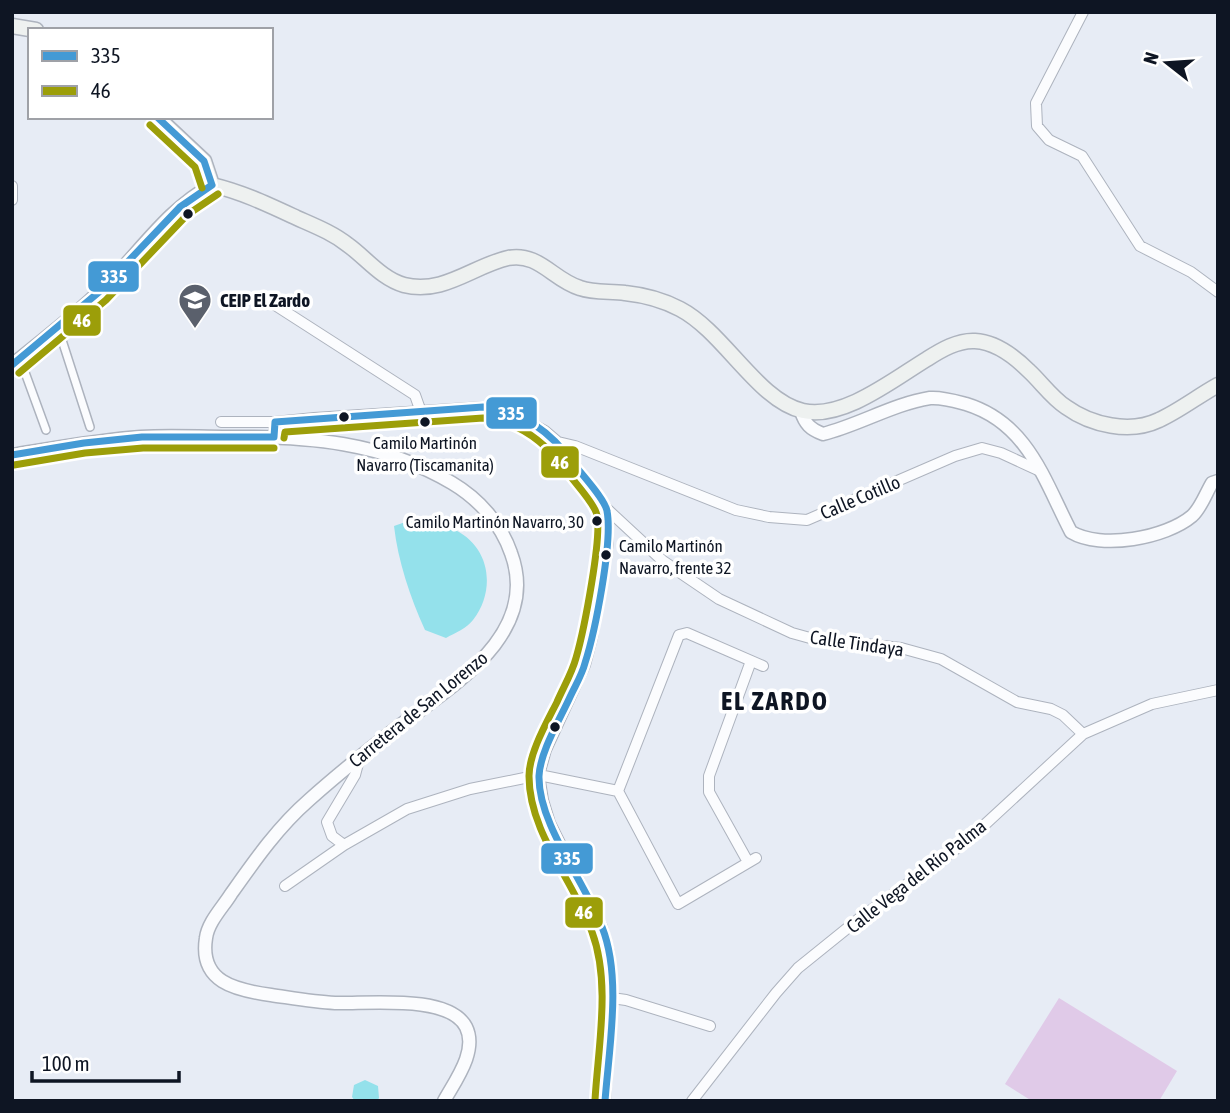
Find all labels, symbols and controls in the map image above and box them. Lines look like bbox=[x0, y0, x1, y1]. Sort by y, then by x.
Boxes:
legend bbox=[28, 28, 273, 119]
north arrow bbox=[1132, 28, 1202, 98]
text: 335 bbox=[91, 43, 121, 67]
text: N bbox=[1139, 49, 1163, 67]
text: 46 bbox=[91, 78, 111, 102]
unlabelled marker bbox=[181, 207, 195, 221]
line badge: 335 bbox=[87, 260, 140, 293]
text: 335 bbox=[101, 265, 127, 287]
school or university icon: CEIP El Zardo bbox=[176, 281, 214, 330]
place label: CEIP El Zardo bbox=[220, 289, 310, 311]
line badge: 46 bbox=[62, 304, 102, 337]
text: 46 bbox=[72, 309, 91, 331]
line badge: 335 bbox=[485, 396, 538, 430]
text: 335 bbox=[498, 402, 524, 424]
unlabelled marker bbox=[337, 410, 351, 424]
marker: Camilo Martinón Navarro (Tiscamanita) bbox=[418, 415, 432, 429]
place label: Camilo Martinón Navarro (Tiscamanita) bbox=[356, 433, 494, 475]
line badge: 46 bbox=[540, 445, 580, 479]
text: 46 bbox=[550, 451, 569, 473]
street label: Calle Cotillo bbox=[817, 470, 903, 524]
place label: Camilo Martinón Navarro, 30 bbox=[406, 512, 584, 532]
marker: Camilo Martinón Navarro, 30 bbox=[590, 514, 604, 528]
place label: Camilo Martinón Navarro, frente 32 bbox=[619, 536, 731, 578]
marker: Camilo Martinón Navarro, frente 32 bbox=[599, 548, 613, 562]
street label: Calle Tindaya bbox=[809, 626, 905, 660]
street label: Carretera de San Lorenzo bbox=[344, 646, 492, 772]
district label: EL ZARDO bbox=[721, 686, 829, 716]
unlabelled marker bbox=[548, 720, 562, 734]
street label: Calle Vega del Río Palma bbox=[842, 815, 990, 937]
line badge: 335 bbox=[540, 842, 594, 875]
text: 335 bbox=[554, 847, 580, 869]
line badge: 46 bbox=[564, 896, 604, 929]
text: 46 bbox=[574, 901, 593, 923]
scale bar bbox=[32, 1040, 178, 1084]
text: 100 m bbox=[42, 1051, 90, 1075]

